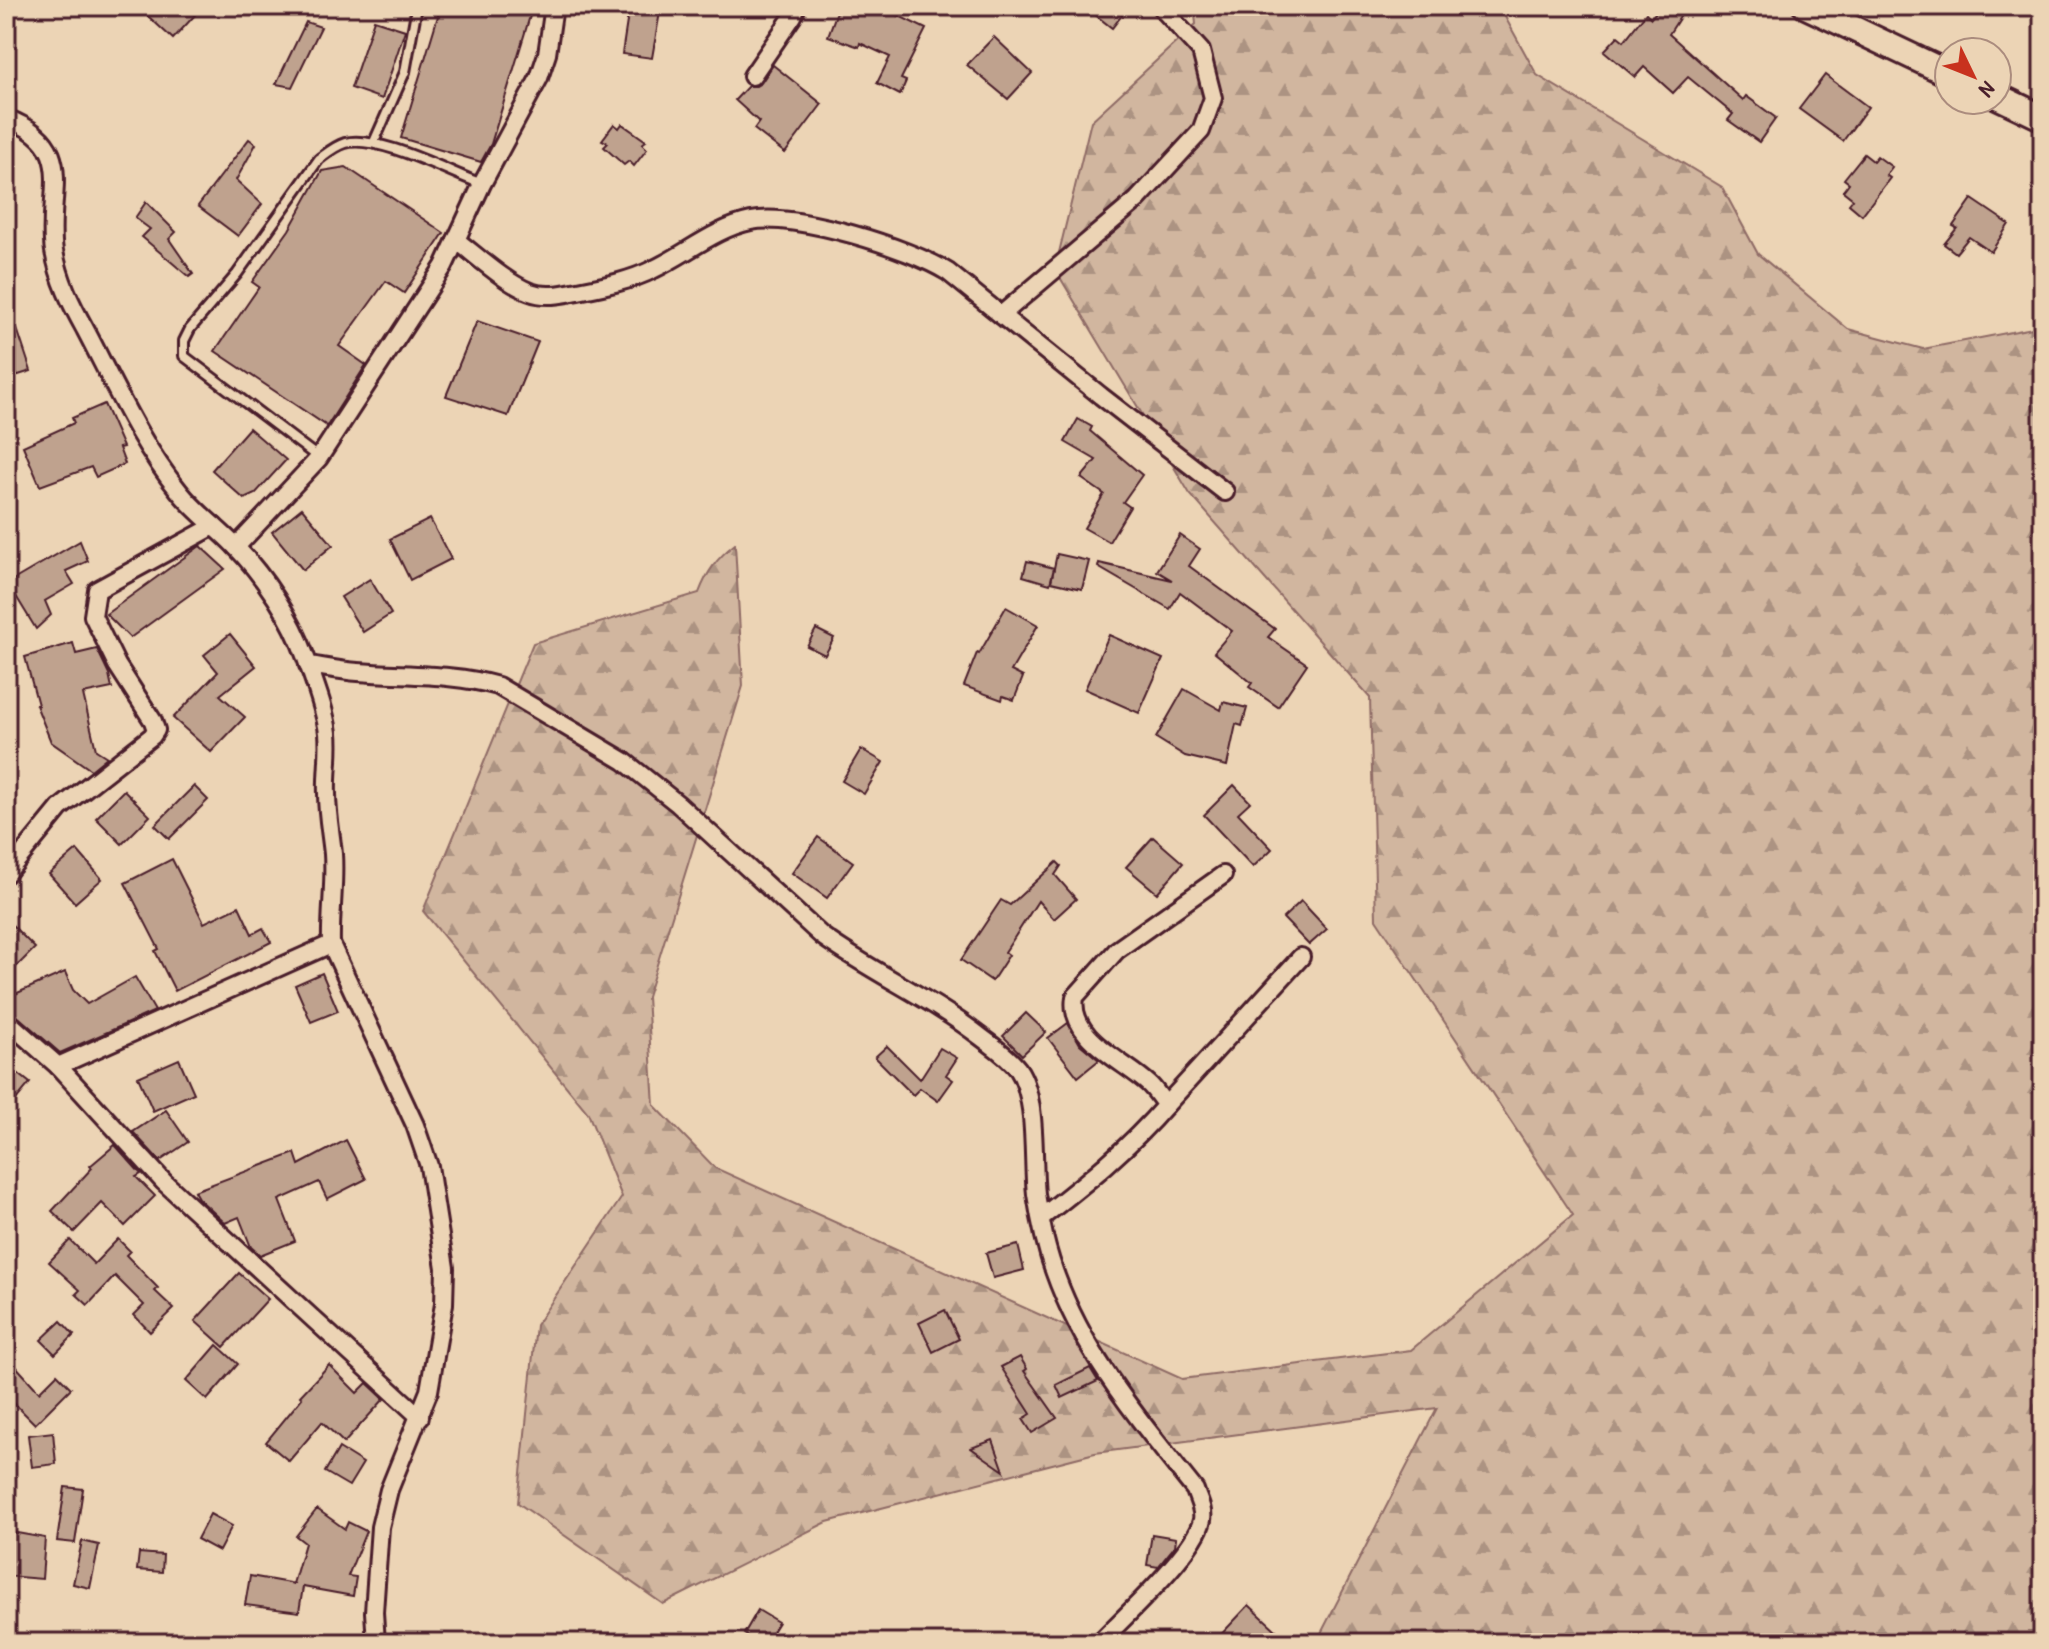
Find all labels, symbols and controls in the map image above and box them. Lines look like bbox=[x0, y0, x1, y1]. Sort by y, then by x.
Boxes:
north arrow bbox=[1933, 36, 2013, 116]
text: N bbox=[1972, 75, 2003, 104]

